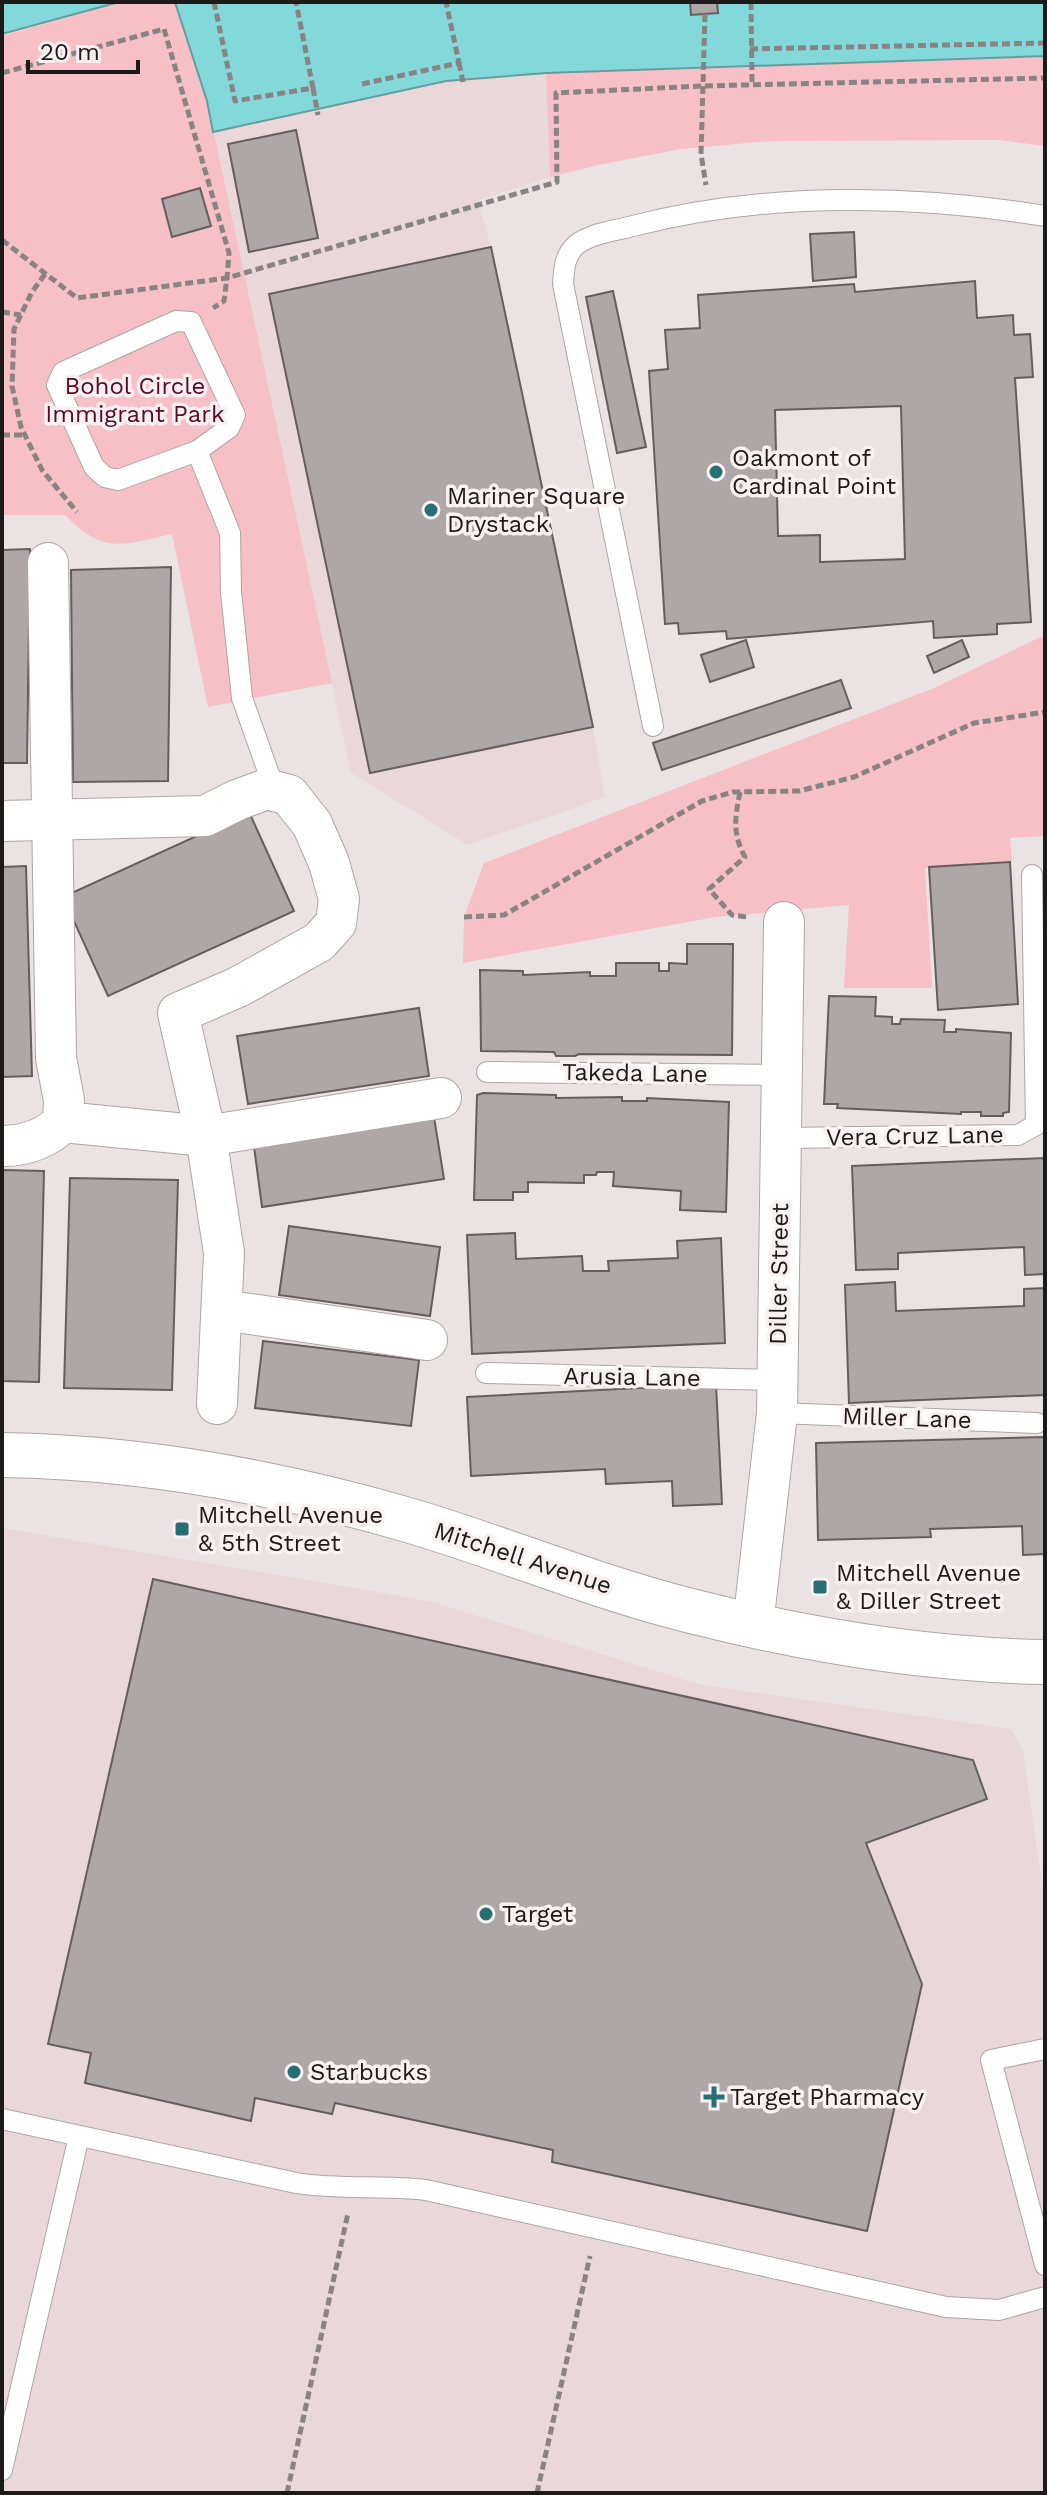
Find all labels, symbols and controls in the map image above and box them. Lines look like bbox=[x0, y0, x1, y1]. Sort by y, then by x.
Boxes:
scale bar bbox=[28, 24, 138, 74]
text: 20 m bbox=[40, 38, 100, 66]
park label: Bohol Circle Immigrant Park bbox=[45, 372, 225, 428]
place label: Oakmont of Cardinal Point bbox=[732, 444, 896, 500]
marker: Oakmont of Cardinal Point bbox=[707, 463, 725, 481]
place label: Mariner Square Drystack bbox=[447, 482, 625, 538]
marker: Mariner Square Drystack bbox=[422, 501, 440, 519]
street label: Takeda Lane bbox=[562, 1058, 708, 1088]
street label: Vera Cruz Lane bbox=[826, 1120, 1004, 1152]
street label: Diller Street bbox=[764, 1203, 794, 1345]
street label: Arusia Lane bbox=[563, 1362, 701, 1392]
street label: Miller Lane bbox=[842, 1402, 972, 1434]
place label: Mitchell Avenue & 5th Street bbox=[198, 1501, 383, 1557]
street label: Mitchell Avenue bbox=[431, 1516, 615, 1600]
marker: Mitchell Avenue & 5th Street bbox=[173, 1520, 191, 1538]
place label: Mitchell Avenue & Diller Street bbox=[836, 1559, 1021, 1615]
marker: Mitchell Avenue & Diller Street bbox=[811, 1578, 829, 1596]
place label: Target bbox=[502, 1900, 573, 1928]
marker: Target bbox=[477, 1905, 495, 1923]
place label: Starbucks bbox=[310, 2058, 428, 2086]
marker: Starbucks bbox=[285, 2063, 303, 2081]
place label: Target Pharmacy bbox=[730, 2083, 925, 2111]
marker: Target Pharmacy bbox=[705, 2088, 723, 2106]

